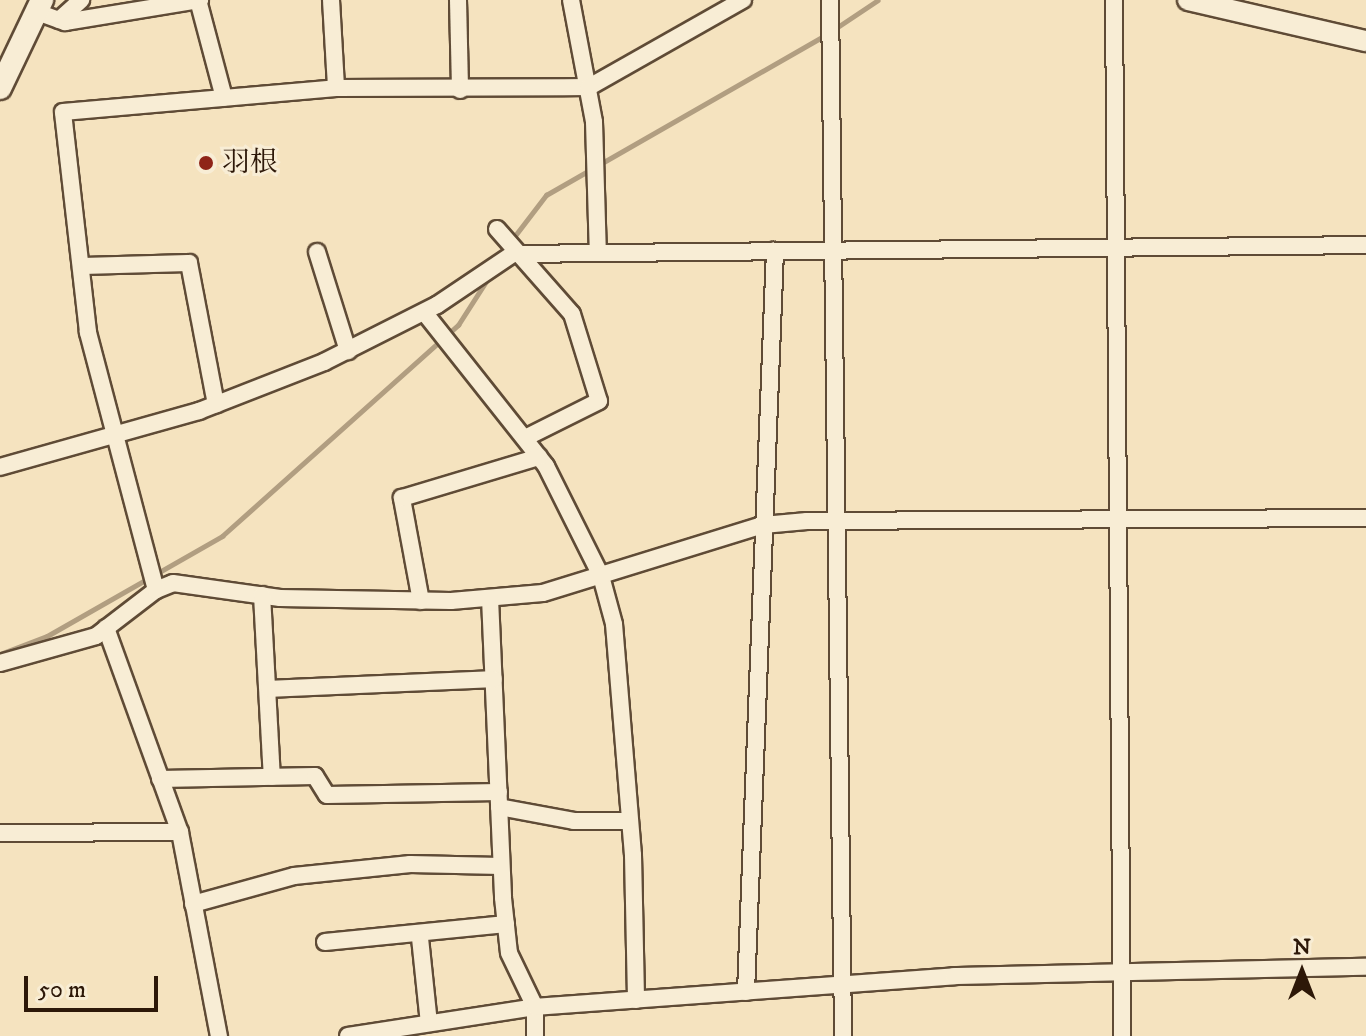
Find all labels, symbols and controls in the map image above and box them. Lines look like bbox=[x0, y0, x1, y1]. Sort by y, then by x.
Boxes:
place label: 羽根 bbox=[222, 146, 278, 180]
marker: 羽根 bbox=[197, 154, 215, 172]
north arrow bbox=[1262, 932, 1342, 1012]
text: N bbox=[1293, 934, 1311, 961]
scale bar bbox=[28, 960, 162, 1010]
text: 50 m bbox=[38, 975, 86, 1005]

